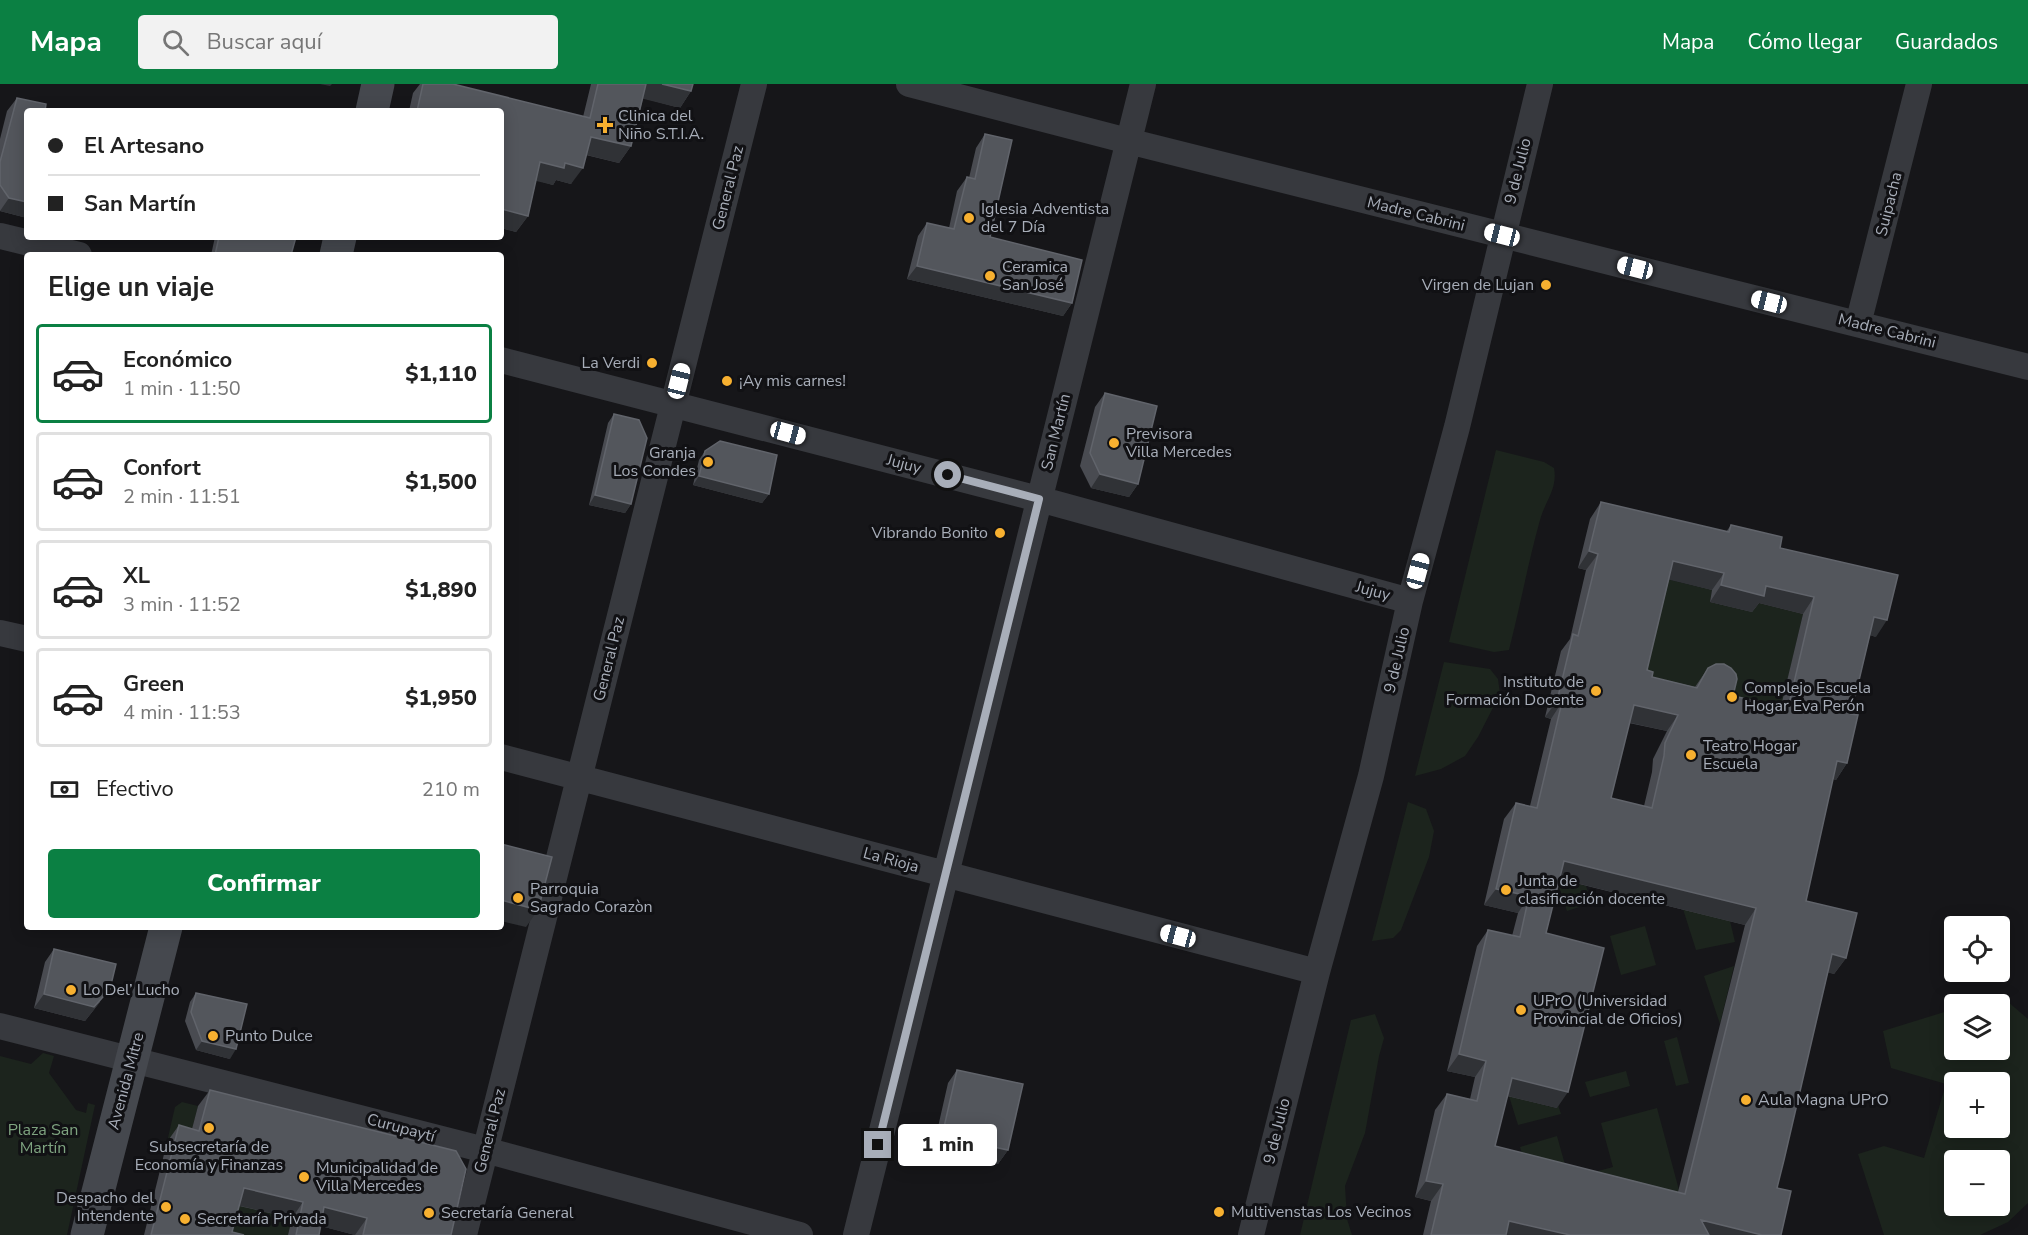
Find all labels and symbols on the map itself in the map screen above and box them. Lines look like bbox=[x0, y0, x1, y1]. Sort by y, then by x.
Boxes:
place label: Clinica del Niño S.T.I.A. bbox=[618, 105, 704, 145]
marker: Clinica del Niño S.T.I.A. bbox=[596, 116, 614, 134]
street label: 9 de Julio bbox=[1499, 136, 1537, 206]
street label: General Paz bbox=[707, 143, 749, 233]
street label: Suipacha bbox=[1870, 170, 1908, 238]
street label: Madre Cabrini bbox=[1365, 191, 1467, 237]
place label: Iglesia Adventista del 7 Día bbox=[981, 198, 1109, 238]
marker: Iglesia Adventista del 7 Día bbox=[962, 211, 976, 225]
car bbox=[1482, 222, 1522, 248]
car bbox=[1615, 255, 1655, 281]
place label: Ceramica San José bbox=[1002, 256, 1068, 296]
marker: Ceramica San José bbox=[983, 269, 997, 283]
place label: Virgen de Lujan bbox=[1421, 274, 1534, 296]
marker: Virgen de Lujan bbox=[1539, 278, 1553, 292]
car bbox=[1749, 289, 1789, 315]
street label: Madre Cabrini bbox=[1836, 308, 1938, 354]
place label: La Verdi bbox=[581, 352, 640, 374]
marker: La Verdi bbox=[645, 356, 659, 370]
car bbox=[666, 361, 692, 401]
place label: ¡Ay mis carnes! bbox=[739, 370, 846, 392]
marker: ¡Ay mis carnes! bbox=[720, 374, 734, 388]
street label: San Martín bbox=[1036, 391, 1076, 473]
car bbox=[768, 420, 808, 446]
place label: Previsora Villa Mercedes bbox=[1125, 423, 1232, 463]
marker: Previsora Villa Mercedes bbox=[1107, 436, 1121, 450]
place label: Granja Los Condes bbox=[613, 442, 696, 482]
street label: Jujuy bbox=[883, 449, 925, 479]
marker: Granja Los Condes bbox=[701, 455, 715, 469]
route start bbox=[934, 461, 961, 488]
place label: Vibrando Bonito bbox=[870, 522, 988, 544]
marker: Vibrando Bonito bbox=[993, 526, 1007, 540]
car bbox=[1405, 551, 1431, 591]
street label: Jujuy bbox=[1352, 576, 1394, 606]
street label: General Paz bbox=[588, 614, 630, 704]
street label: 9 de Julio bbox=[1379, 625, 1415, 695]
place label: Instituto de Formación Docente bbox=[1446, 671, 1584, 711]
place label: Complejo Escuela Hogar Eva Perón bbox=[1744, 677, 1871, 717]
marker: Instituto de Formación Docente bbox=[1589, 684, 1603, 698]
marker: Complejo Escuela Hogar Eva Perón bbox=[1725, 690, 1739, 704]
place label: Teatro Hogar Escuela bbox=[1703, 735, 1798, 775]
marker: Teatro Hogar Escuela bbox=[1684, 748, 1698, 762]
street label: La Rioja bbox=[861, 842, 921, 878]
place label: Junta de clasificación docente bbox=[1517, 870, 1665, 910]
place label: Parroquia Sagrado Corazòn bbox=[530, 878, 653, 918]
marker: Junta de clasificación docente bbox=[1499, 883, 1513, 897]
marker: Parroquia Sagrado Corazòn bbox=[511, 891, 525, 905]
car bbox=[1158, 923, 1198, 949]
place label: Lo Del’ Lucho bbox=[83, 979, 180, 1001]
marker: Lo Del’ Lucho bbox=[64, 983, 78, 997]
place label: UPrO (Universidad Provincial de Oficios) bbox=[1533, 990, 1683, 1030]
marker: UPrO (Universidad Provincial de Oficios) bbox=[1514, 1003, 1528, 1017]
place label: Punto Dulce bbox=[225, 1025, 313, 1047]
marker: Punto Dulce bbox=[206, 1029, 220, 1043]
street label: Avenida Mitre bbox=[102, 1030, 150, 1132]
street label: General Paz bbox=[469, 1086, 511, 1176]
place label: Aula Magna UPrO bbox=[1758, 1089, 1889, 1111]
marker: Aula Magna UPrO bbox=[1739, 1093, 1753, 1107]
street label: 9 de Julio bbox=[1258, 1096, 1296, 1166]
street label: Curupaytí bbox=[364, 1108, 439, 1148]
park label: Plaza San Martín bbox=[8, 1119, 78, 1159]
marker: Subsecretaría de Economía y Finanzas bbox=[202, 1121, 216, 1135]
callout: 1 min bbox=[899, 1124, 998, 1166]
route end bbox=[864, 1131, 891, 1158]
place label: Subsecretaría de Economía y Finanzas bbox=[135, 1136, 283, 1176]
place label: Municipalidad de Villa Mercedes bbox=[315, 1157, 438, 1197]
marker: Municipalidad de Villa Mercedes bbox=[297, 1170, 311, 1184]
place label: Despacho del Intendente bbox=[56, 1187, 154, 1227]
marker: Despacho del Intendente bbox=[159, 1200, 173, 1214]
place label: Multivenstas Los Vecinos bbox=[1231, 1201, 1412, 1223]
place label: Secretaría General bbox=[441, 1202, 574, 1224]
marker: Multivenstas Los Vecinos bbox=[1212, 1205, 1226, 1219]
marker: Secretaría General bbox=[422, 1206, 436, 1220]
place label: Secretaría Privada bbox=[197, 1208, 327, 1230]
marker: Secretaría Privada bbox=[178, 1212, 192, 1226]

